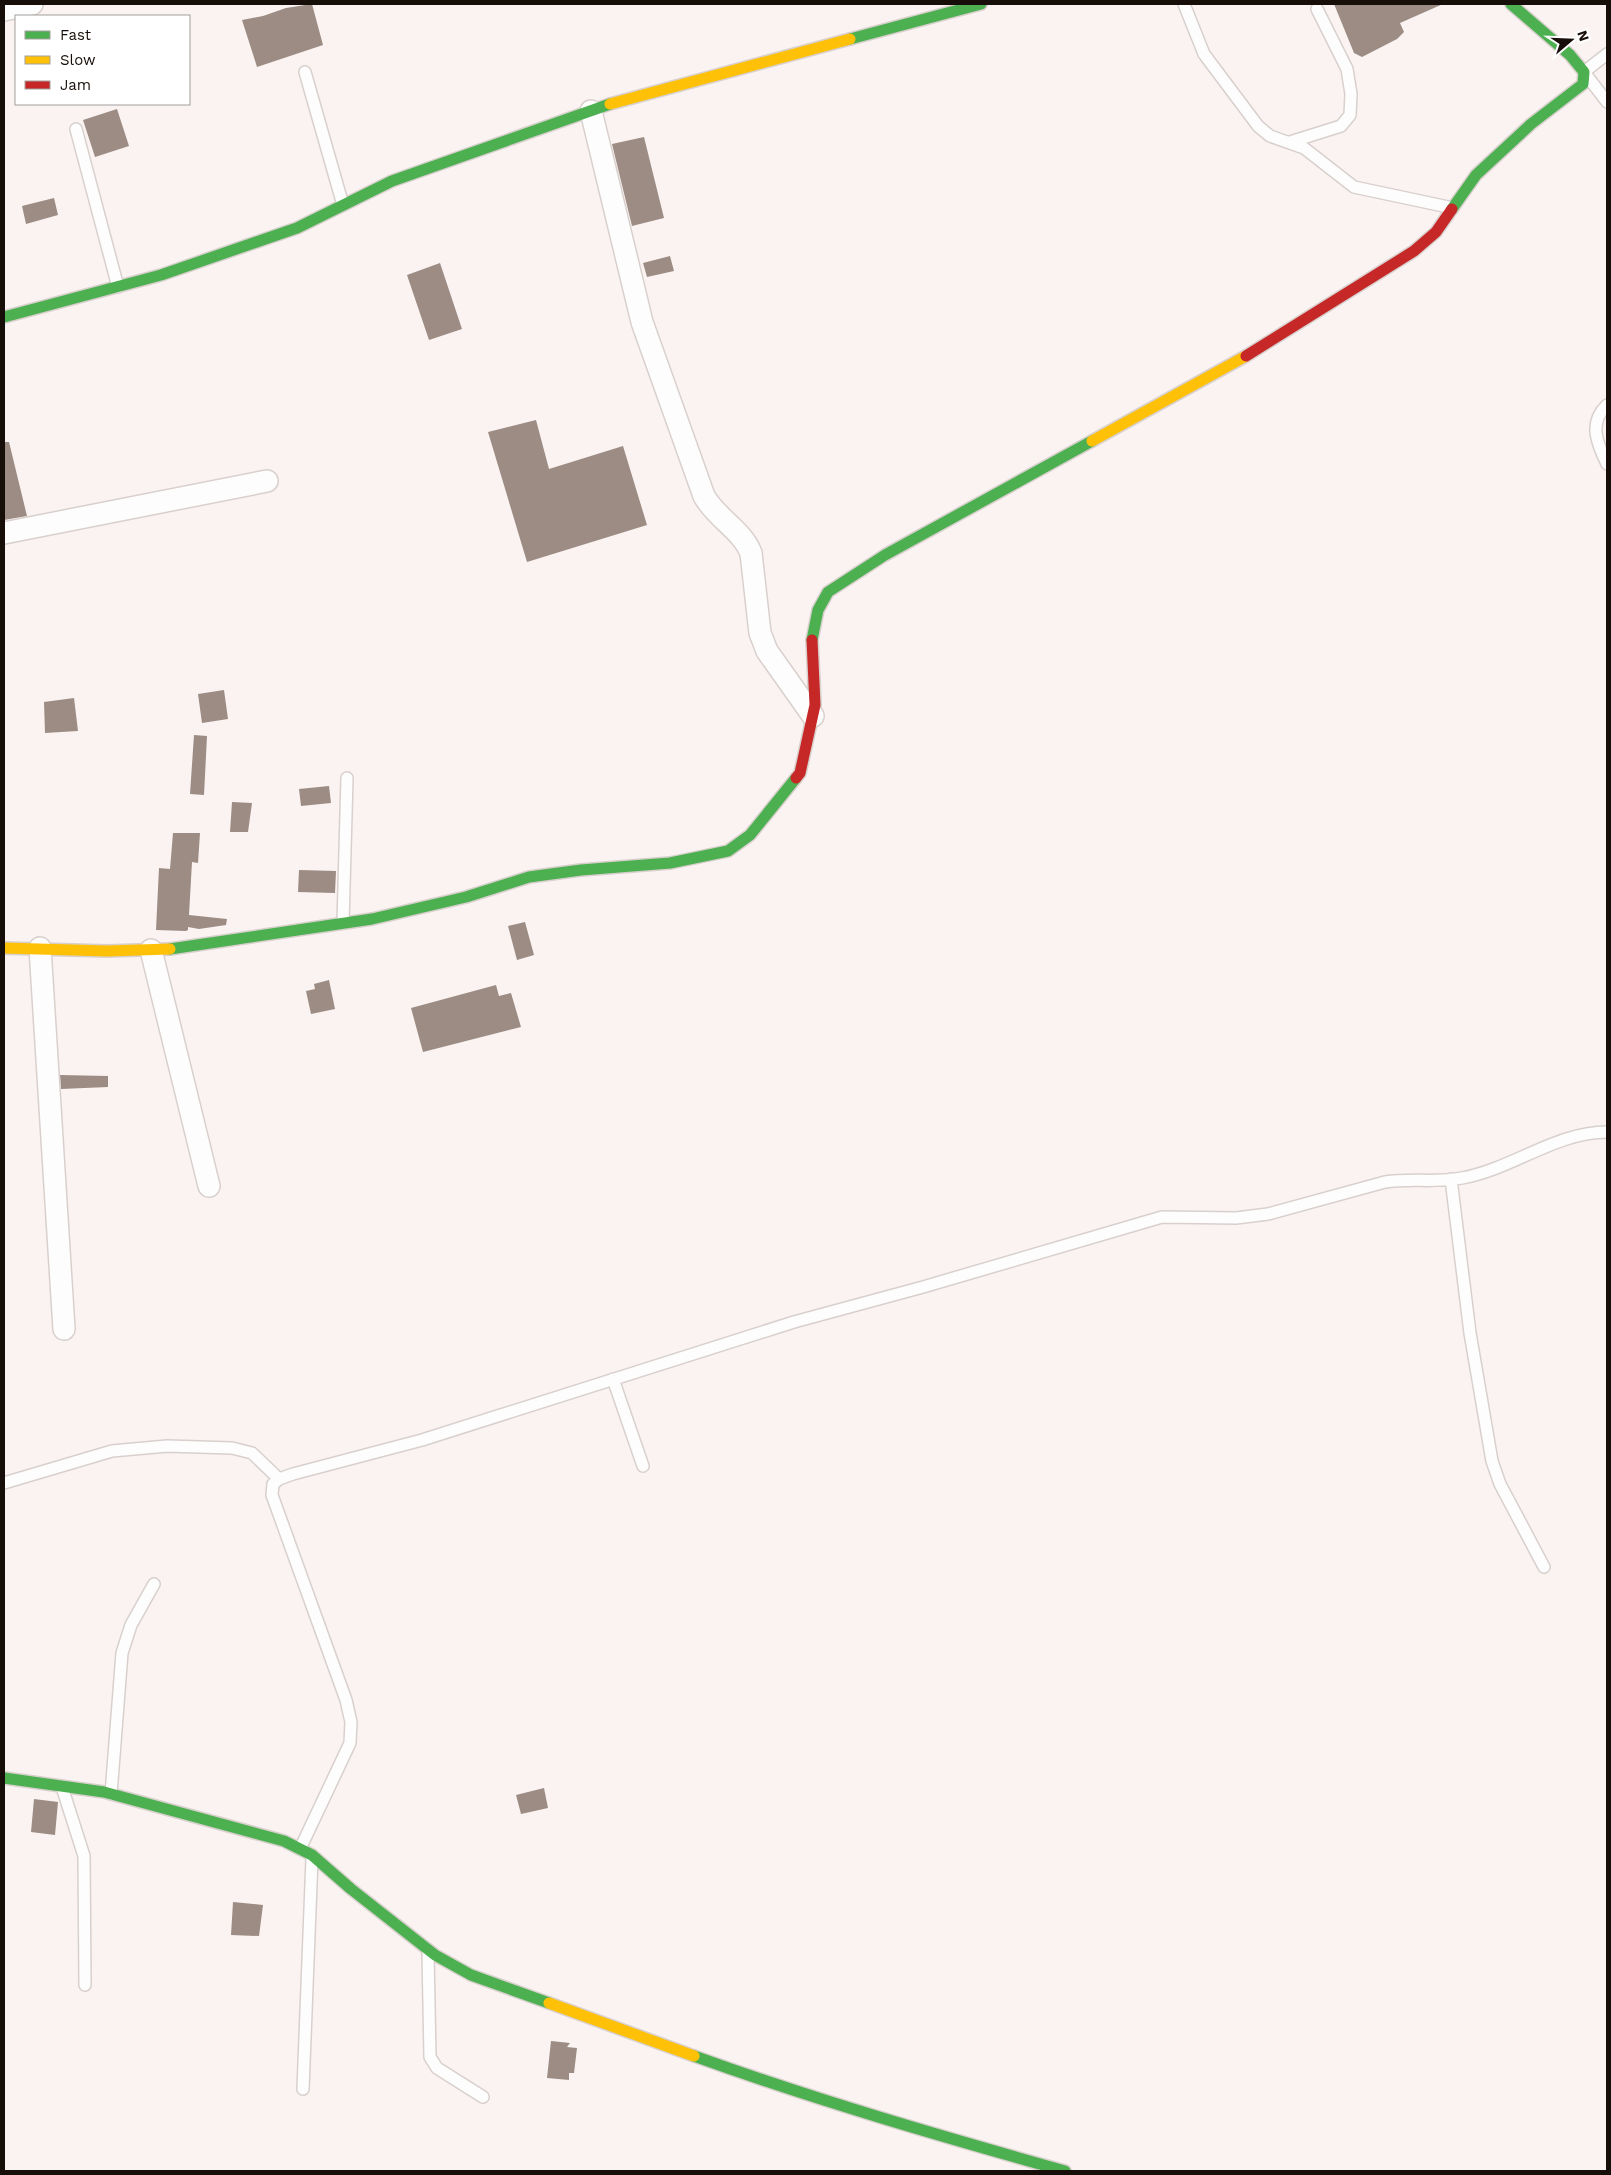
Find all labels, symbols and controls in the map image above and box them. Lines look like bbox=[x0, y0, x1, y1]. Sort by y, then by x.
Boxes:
legend bbox=[15, 15, 190, 105]
north arrow bbox=[1546, 15, 1596, 65]
text: Fast bbox=[60, 26, 92, 44]
text: N bbox=[1574, 28, 1593, 43]
text: Slow bbox=[60, 51, 96, 69]
text: Jam bbox=[60, 76, 91, 94]

